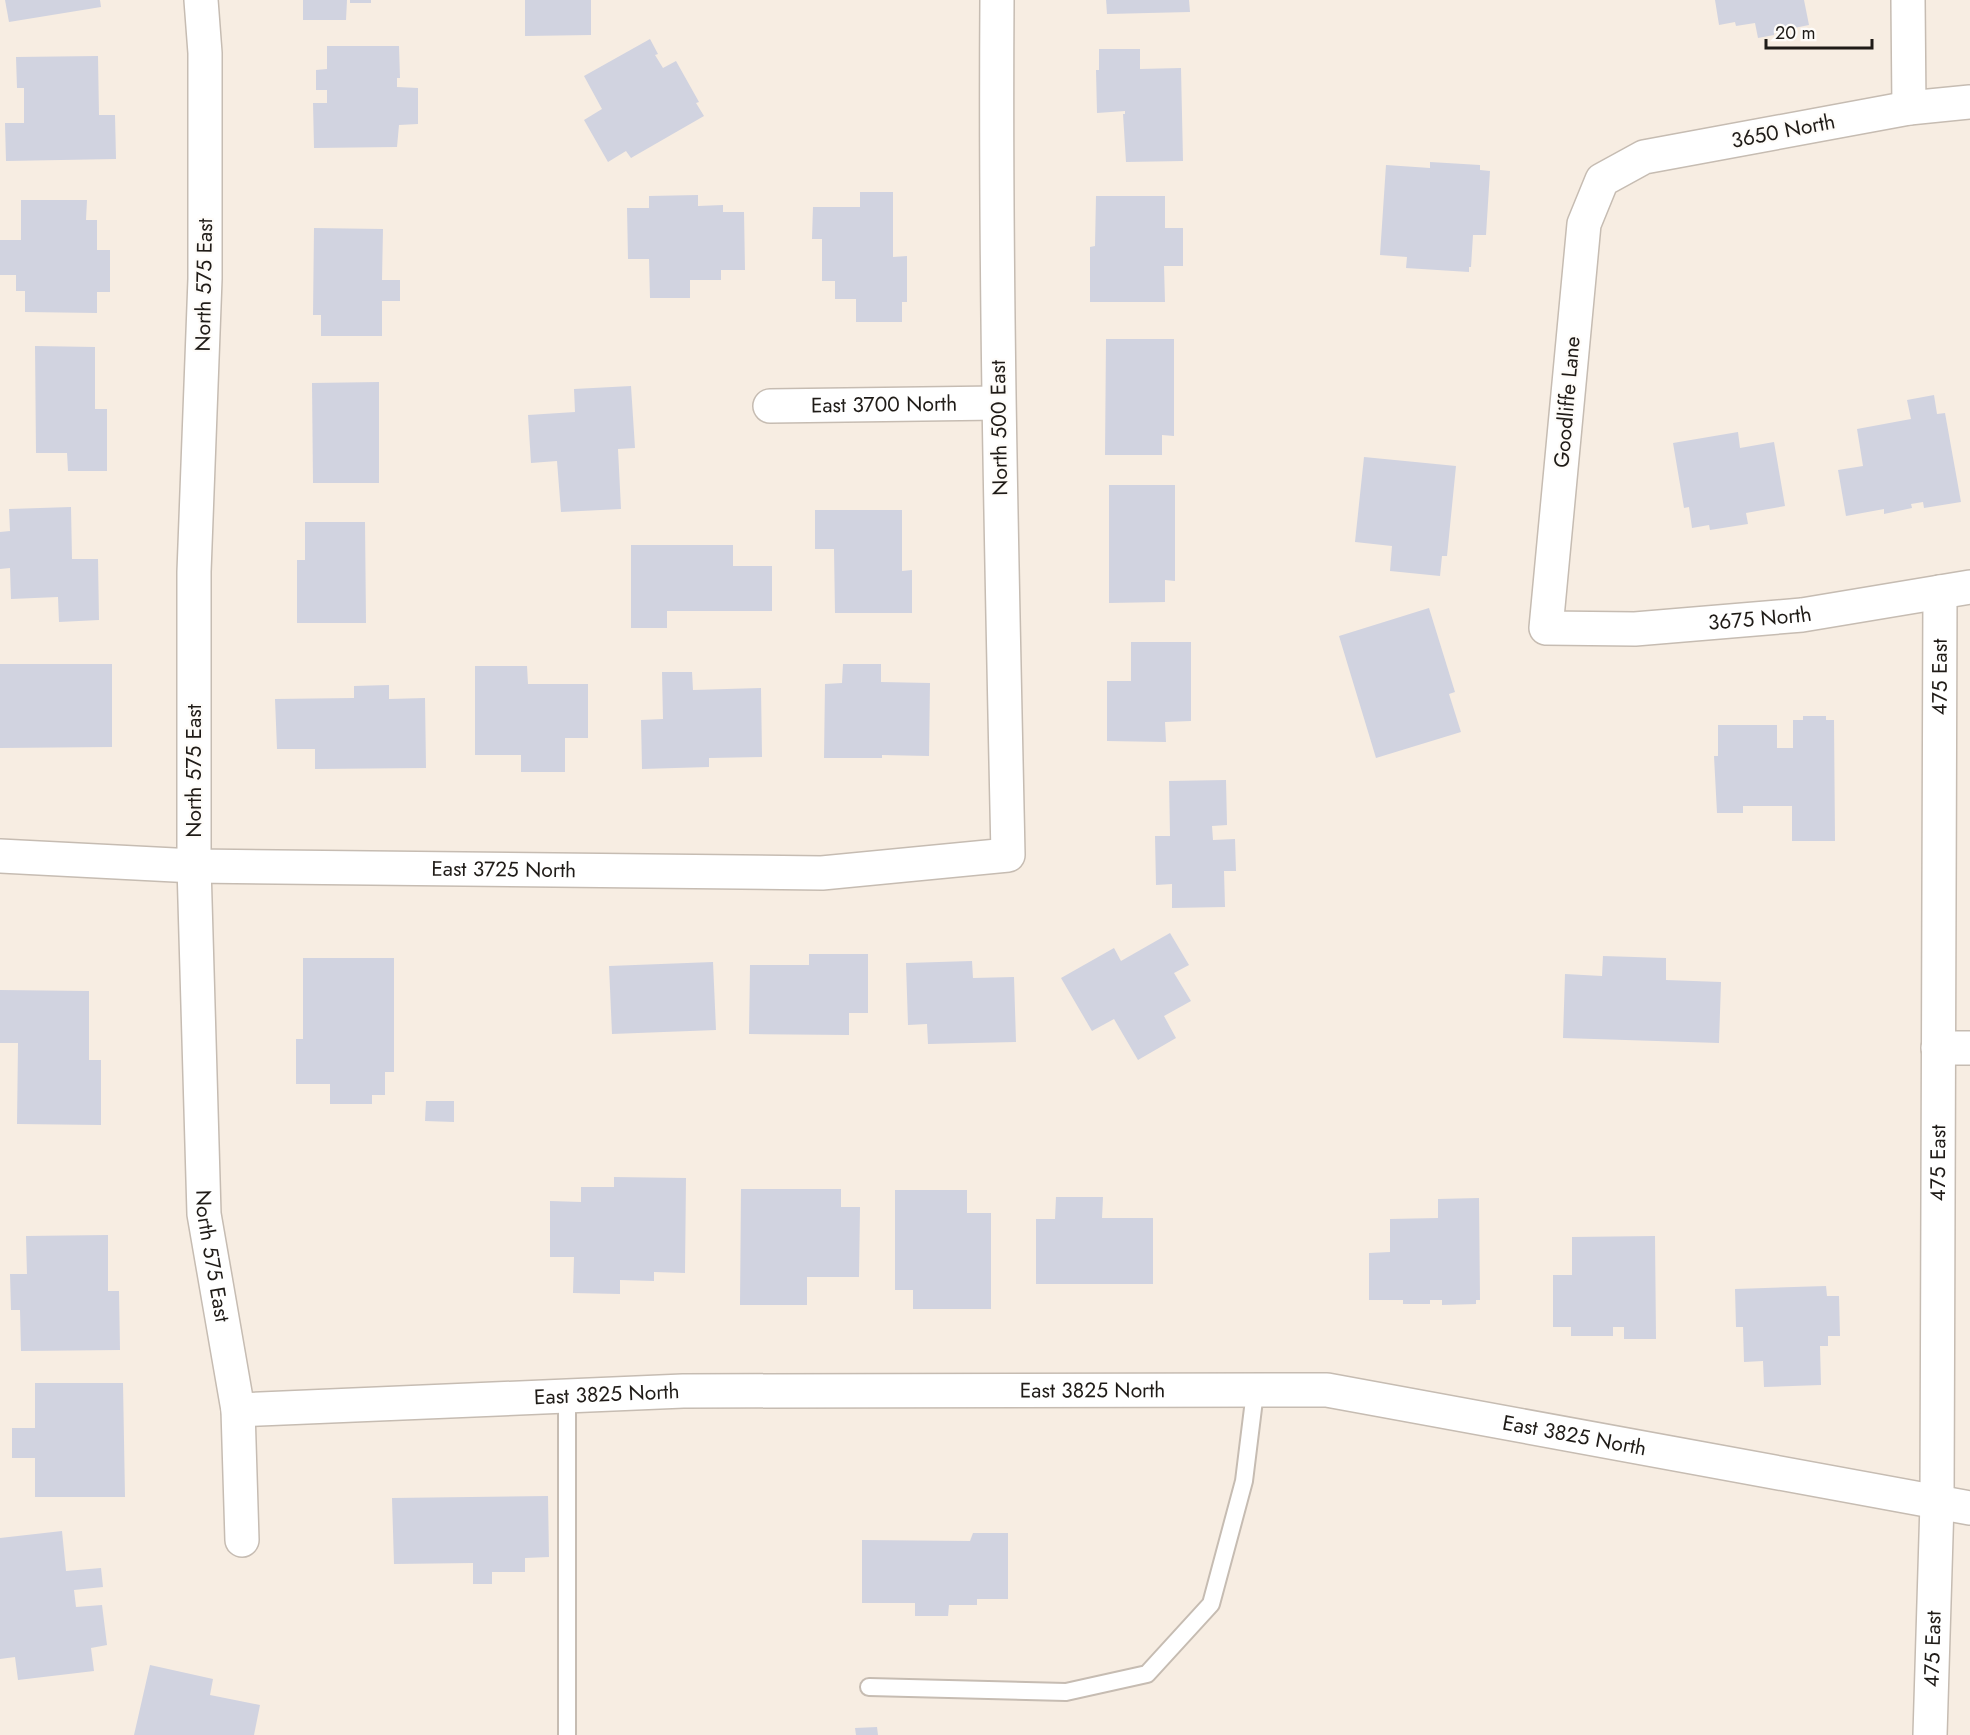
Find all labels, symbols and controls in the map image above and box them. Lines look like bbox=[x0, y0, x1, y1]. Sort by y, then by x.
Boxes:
scale bar bbox=[1766, 12, 1872, 50]
text: 20 m bbox=[1775, 20, 1815, 46]
street label: 3650 North bbox=[1728, 106, 1838, 156]
street label: North 575 East bbox=[188, 218, 220, 352]
street label: Goodliffe Lane bbox=[1546, 335, 1588, 469]
street label: North 500 East bbox=[983, 360, 1015, 496]
street label: East 3700 North bbox=[811, 389, 957, 420]
street label: 3675 North bbox=[1707, 599, 1814, 638]
street label: 475 East bbox=[1925, 639, 1955, 715]
street label: North 575 East bbox=[179, 704, 209, 838]
street label: East 3725 North bbox=[431, 854, 576, 885]
street label: 475 East bbox=[1923, 1125, 1953, 1201]
street label: North 575 East bbox=[188, 1189, 237, 1324]
street label: East 3825 North bbox=[1020, 1375, 1165, 1405]
street label: East 3825 North bbox=[533, 1376, 680, 1412]
street label: East 3825 North bbox=[1500, 1408, 1649, 1463]
street label: 475 East bbox=[1916, 1610, 1949, 1688]

